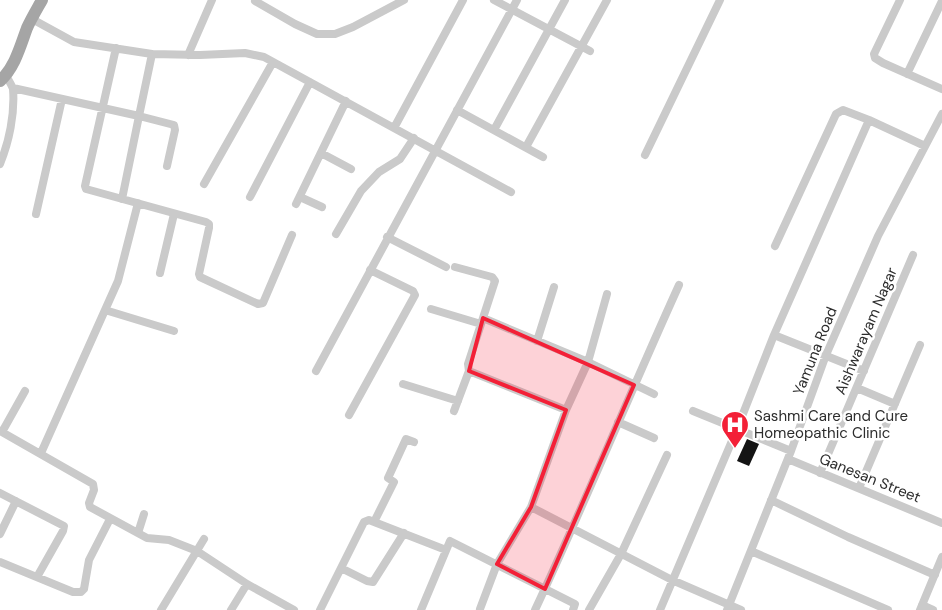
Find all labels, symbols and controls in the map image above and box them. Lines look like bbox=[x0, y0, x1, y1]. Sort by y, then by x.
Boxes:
street label: Aishwarayam Nagar bbox=[830, 264, 902, 398]
street label: Yamuna Road bbox=[788, 304, 842, 398]
place label: Sashmi Care and Cure Homeopathic Clinic bbox=[754, 406, 908, 443]
hospital icon: Sashmi Care and Cure Homeopathic Clinic bbox=[720, 410, 750, 449]
street label: Ganesan Street bbox=[816, 449, 924, 507]

